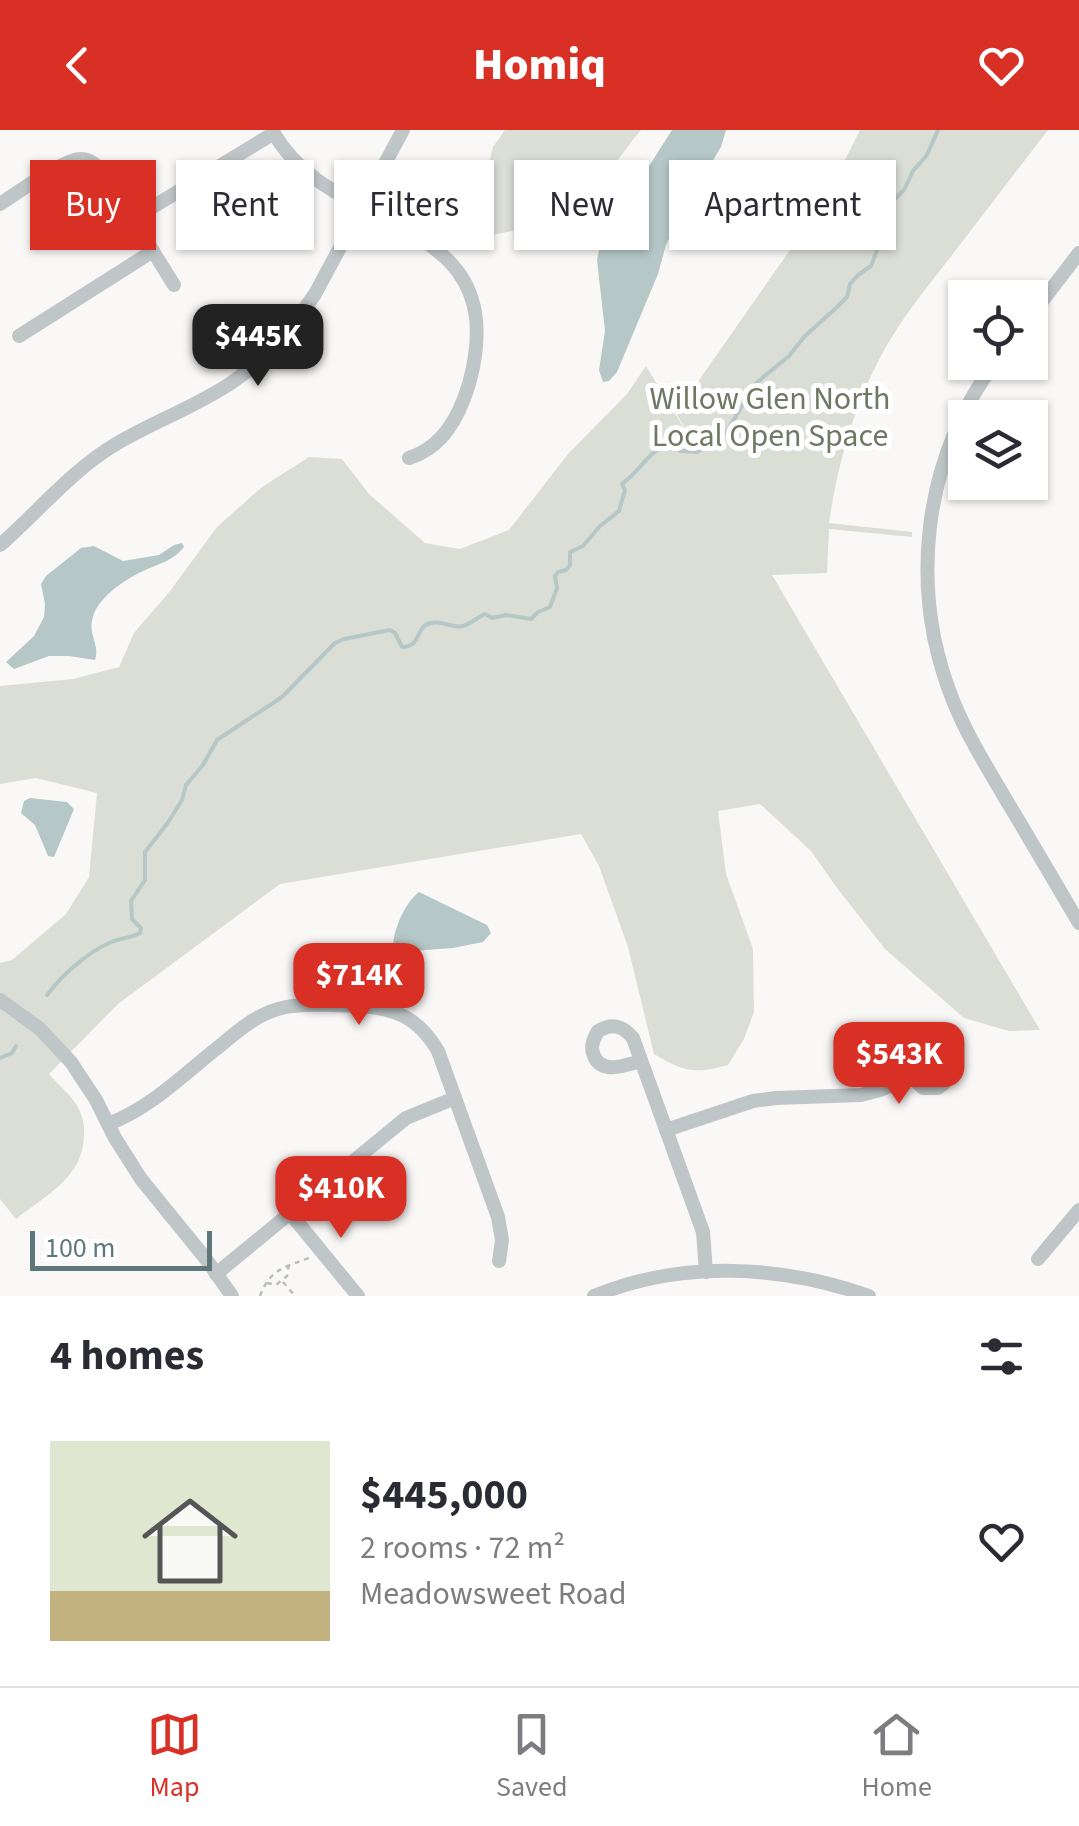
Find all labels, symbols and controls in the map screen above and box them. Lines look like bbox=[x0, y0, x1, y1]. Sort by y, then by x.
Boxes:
text: Homiq bbox=[473, 33, 606, 97]
icon: back bbox=[50, 38, 105, 93]
icon: heart bbox=[974, 38, 1029, 93]
chip: Buy bbox=[30, 160, 156, 250]
chip: Rent bbox=[176, 160, 314, 250]
chip: Filters bbox=[334, 160, 494, 250]
chip: New bbox=[514, 160, 649, 250]
chip: Apartment bbox=[669, 160, 896, 250]
map controls bbox=[948, 280, 1048, 500]
button: locate bbox=[948, 280, 1048, 380]
pin: $445K bbox=[188, 304, 328, 389]
text: $445K bbox=[214, 313, 302, 359]
park label: Willow Glen North Local Open Space bbox=[649, 376, 891, 459]
button: layers bbox=[948, 400, 1048, 500]
pin: $714K bbox=[289, 943, 429, 1028]
text: $714K bbox=[315, 952, 403, 998]
pin: $543K bbox=[829, 1022, 969, 1107]
text: $543K bbox=[855, 1031, 943, 1077]
pin: $410K bbox=[271, 1156, 411, 1241]
text: $410K bbox=[297, 1165, 385, 1211]
scale bar bbox=[30, 1226, 212, 1270]
text: 100 m bbox=[45, 1228, 116, 1268]
text: 4 homes bbox=[50, 1326, 204, 1386]
icon: filters bbox=[974, 1329, 1029, 1384]
text: $445,000 bbox=[360, 1465, 528, 1525]
icon: home bbox=[130, 1481, 250, 1601]
icon: heart bbox=[974, 1514, 1029, 1569]
text: 2 rooms · 72 m² bbox=[360, 1525, 565, 1571]
text: Meadowsweet Road bbox=[360, 1571, 626, 1617]
tab: Map bbox=[147, 1707, 202, 1807]
tab: Saved bbox=[496, 1707, 567, 1807]
tab: Home bbox=[861, 1707, 932, 1807]

